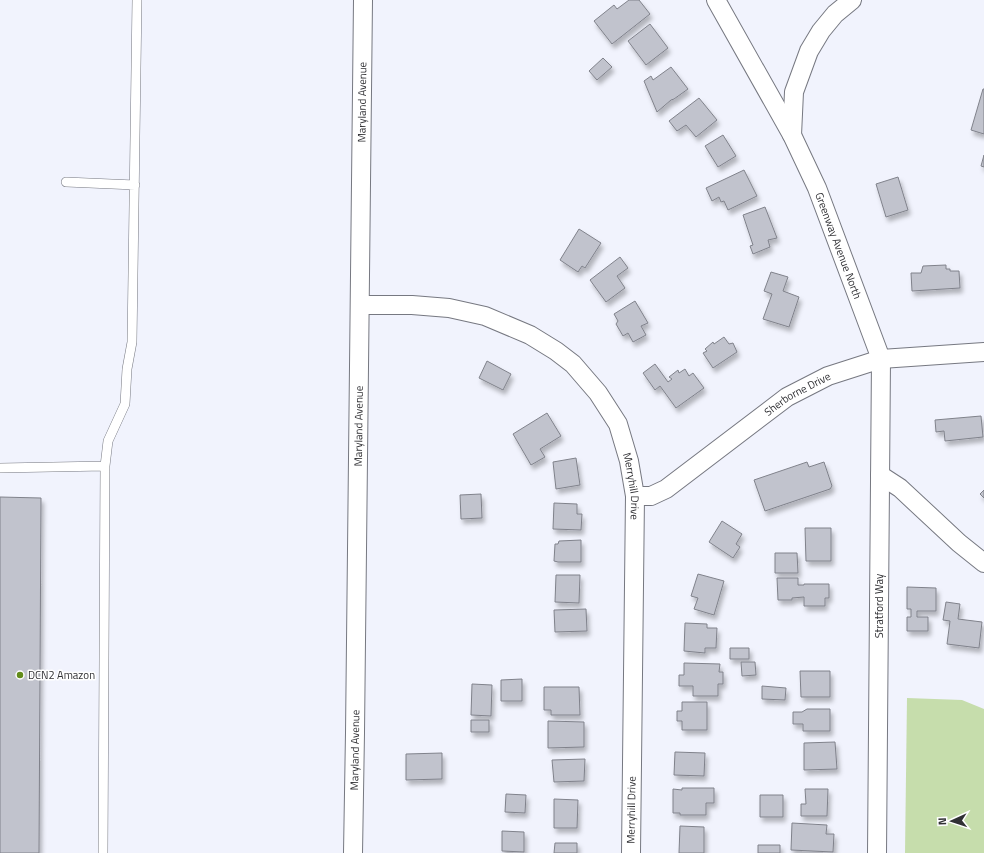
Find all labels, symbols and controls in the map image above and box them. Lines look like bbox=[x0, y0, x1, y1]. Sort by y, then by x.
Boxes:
street label: Maryland Avenue bbox=[353, 61, 370, 142]
street label: Greenway Avenue North bbox=[811, 190, 866, 301]
street label: Sherborne Drive bbox=[761, 368, 834, 420]
street label: Maryland Avenue bbox=[350, 385, 367, 466]
street label: Merryhill Drive bbox=[619, 451, 643, 520]
street label: Stratford Way bbox=[871, 573, 887, 638]
place label: DCN2 Amazon bbox=[28, 667, 95, 683]
marker: DCN2 Amazon bbox=[15, 670, 25, 680]
street label: Maryland Avenue bbox=[346, 709, 363, 790]
street label: Merryhill Drive bbox=[622, 776, 640, 844]
north arrow bbox=[932, 801, 972, 841]
text: N bbox=[934, 817, 950, 826]

